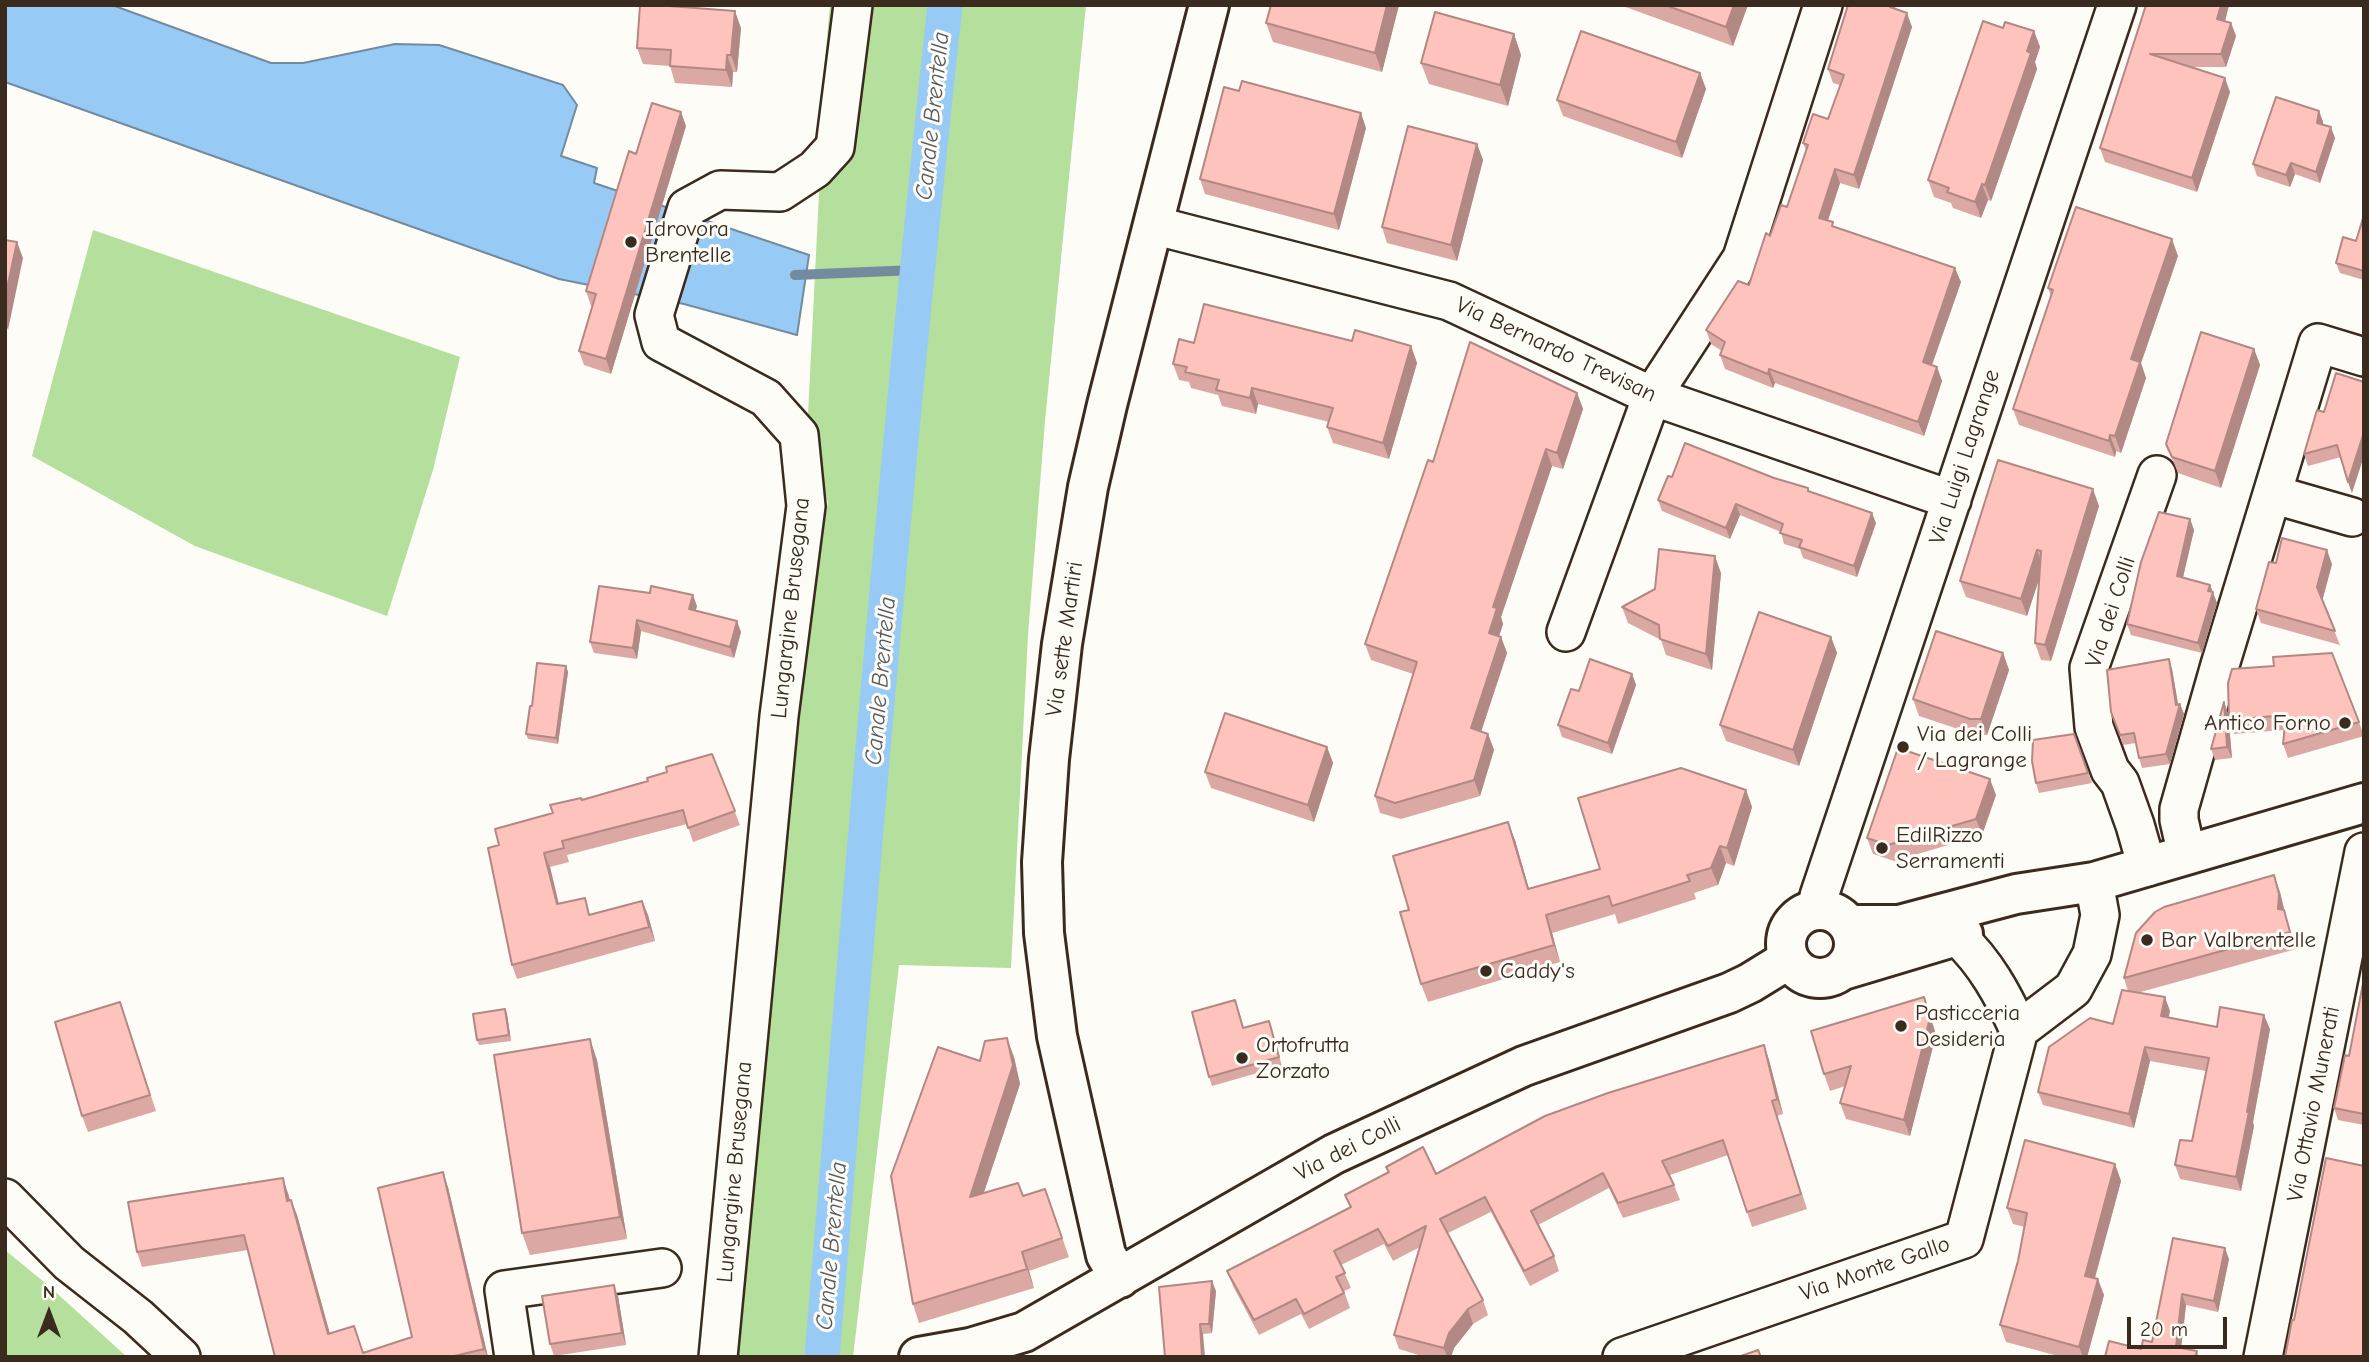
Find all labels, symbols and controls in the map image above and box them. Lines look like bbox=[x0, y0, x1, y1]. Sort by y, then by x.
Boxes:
water label: Canale Brentella bbox=[910, 30, 956, 202]
place label: Idrovora Brentelle bbox=[645, 215, 731, 269]
marker: Idrovora Brentelle bbox=[623, 234, 639, 250]
street label: Via Bernardo Trevisan bbox=[1451, 291, 1661, 409]
street label: Via Luigi Lagrange bbox=[1924, 366, 2006, 548]
street label: Lungargine Brusegana bbox=[766, 496, 816, 720]
street label: Via dei Colli bbox=[2080, 553, 2142, 671]
street label: Via sette Martiri bbox=[1040, 560, 1090, 718]
water label: Canale Brentella bbox=[859, 596, 903, 766]
place label: Antico Forno bbox=[2204, 709, 2331, 737]
marker: Antico Forno bbox=[2337, 715, 2353, 731]
place label: Via dei Colli / Lagrange bbox=[1917, 720, 2032, 774]
marker: Via dei Colli / Lagrange bbox=[1895, 739, 1911, 755]
place label: EdilRizzo Serramenti bbox=[1896, 821, 2005, 875]
marker: EdilRizzo Serramenti bbox=[1874, 840, 1890, 856]
place label: Bar Valbrentelle bbox=[2161, 926, 2316, 954]
marker: Bar Valbrentelle bbox=[2139, 932, 2155, 948]
place label: Caddy's bbox=[1500, 957, 1575, 985]
marker: Caddy's bbox=[1478, 963, 1494, 979]
place label: Pasticceria Desideria bbox=[1915, 999, 2020, 1053]
street label: Via Ottavio Munerati bbox=[2282, 1004, 2346, 1204]
marker: Pasticceria Desideria bbox=[1893, 1018, 1909, 1034]
place label: Ortofrutta Zorzato bbox=[1256, 1031, 1350, 1085]
marker: Ortofrutta Zorzato bbox=[1234, 1050, 1250, 1066]
street label: Lungargine Brusegana bbox=[712, 1060, 758, 1284]
street label: Via dei Colli bbox=[1290, 1111, 1406, 1187]
water label: Canale Brentella bbox=[810, 1161, 854, 1331]
street label: Via Monte Gallo bbox=[1796, 1230, 1954, 1308]
north arrow bbox=[14, 1278, 84, 1348]
text: N bbox=[43, 1281, 55, 1303]
scale bar bbox=[2131, 1302, 2231, 1346]
text: 20 m bbox=[2140, 1317, 2188, 1341]

